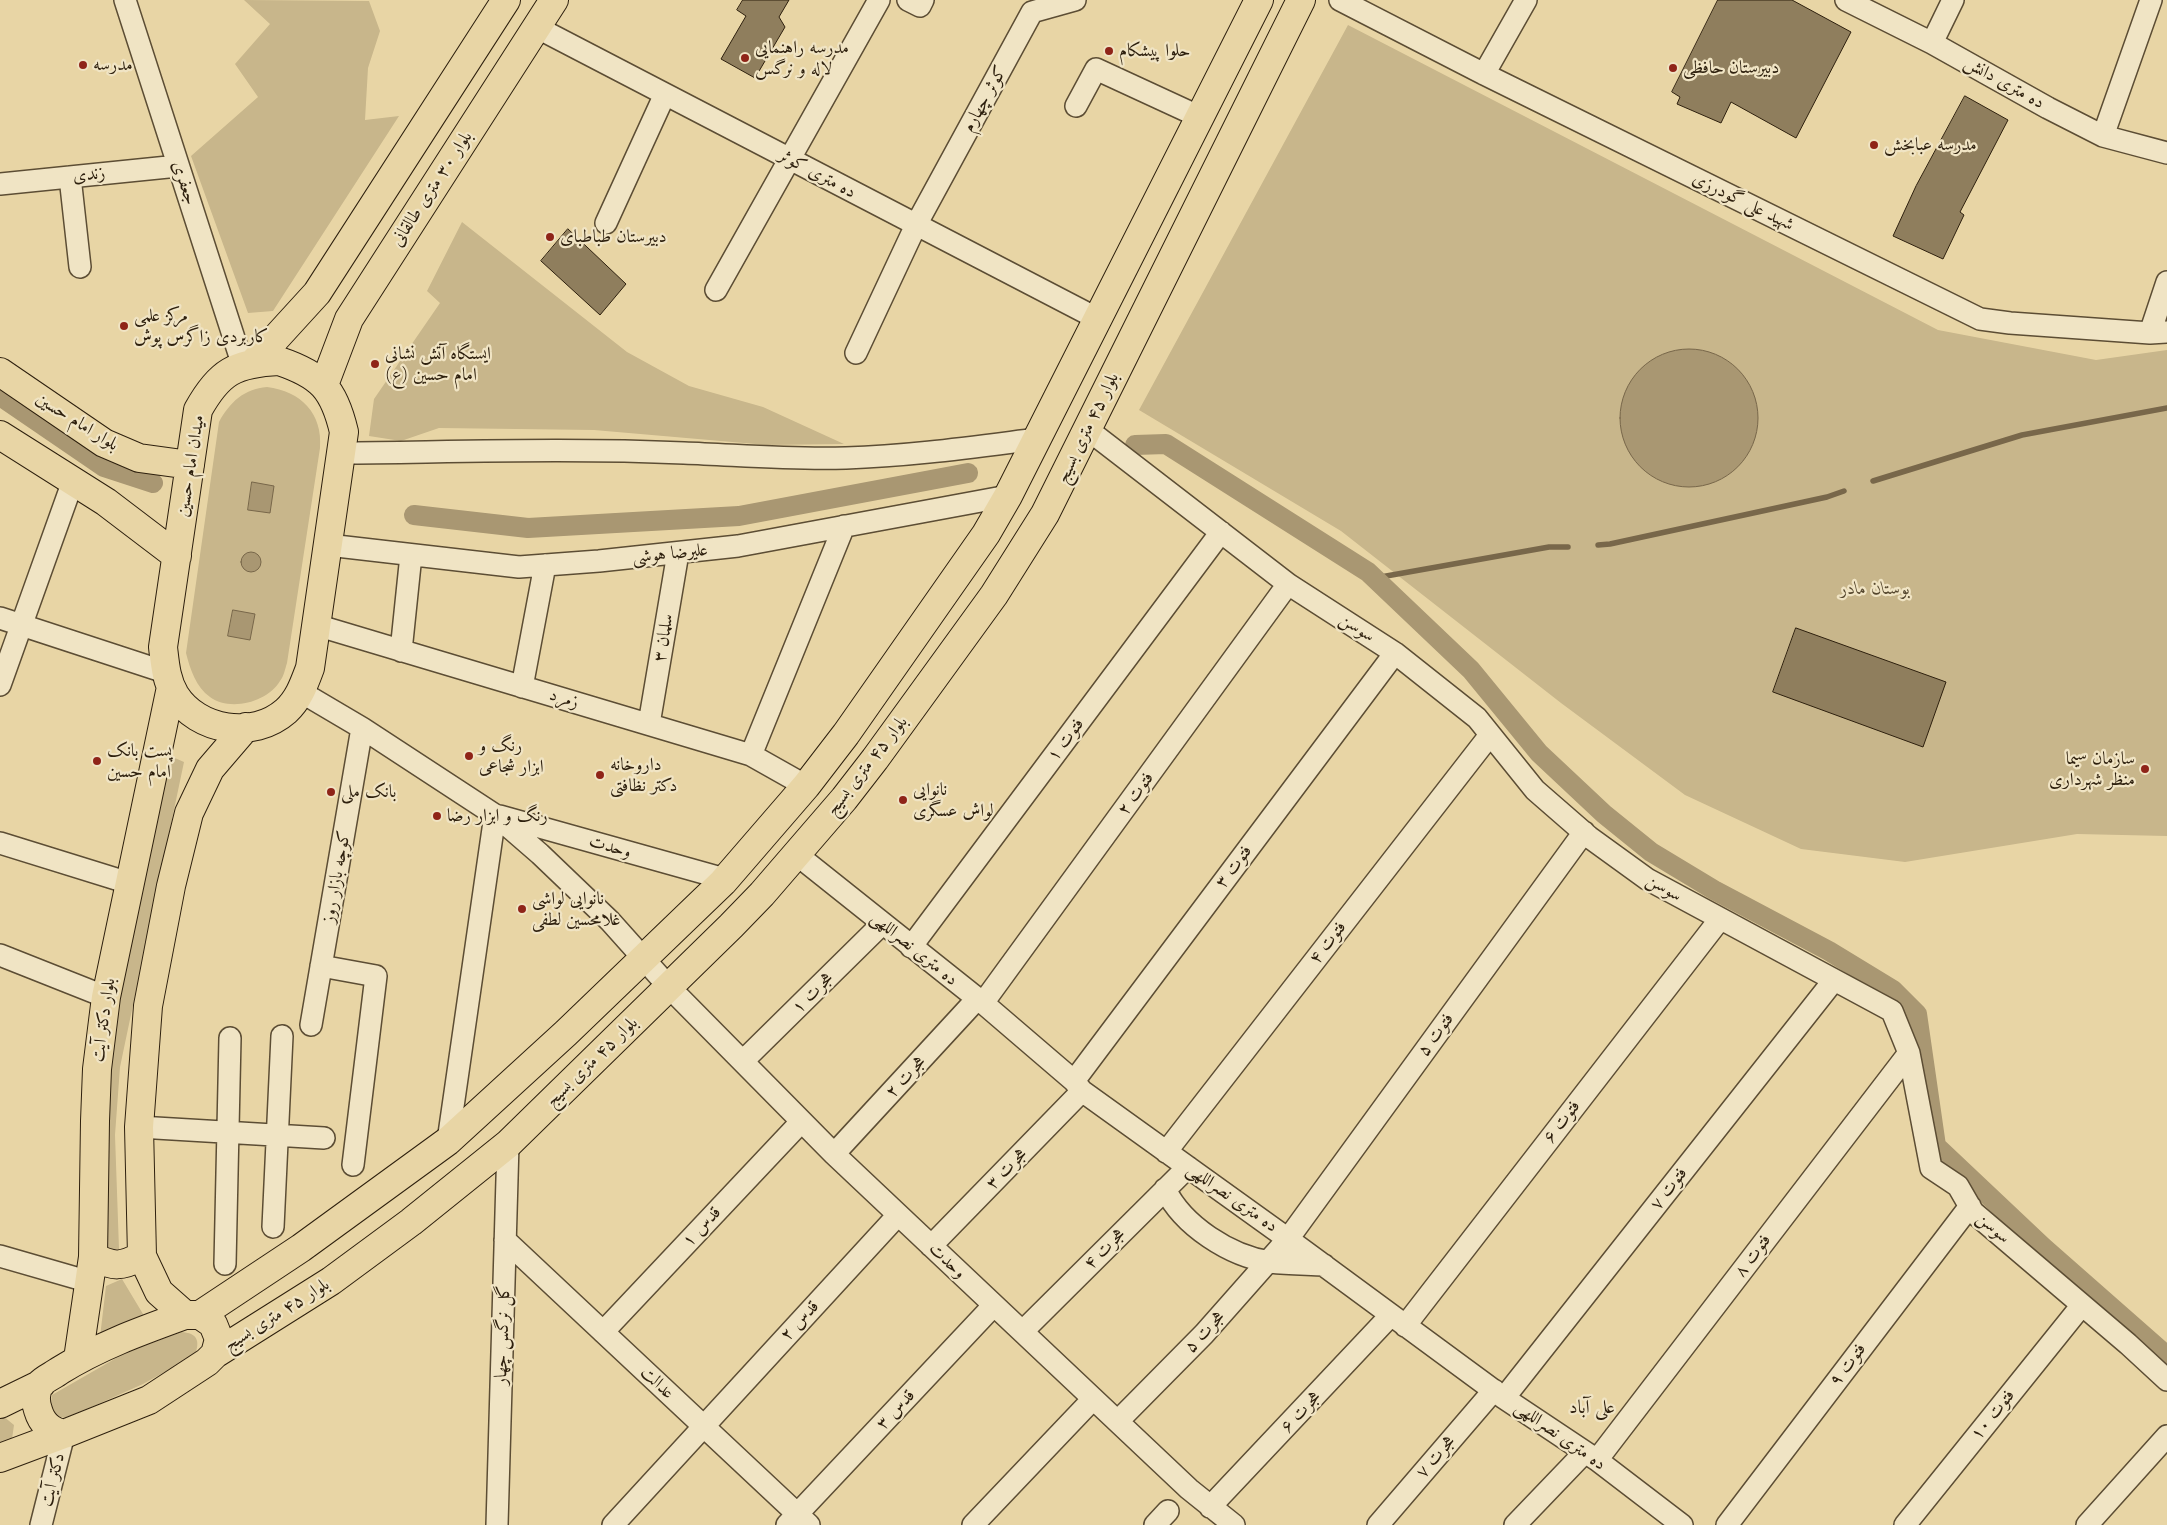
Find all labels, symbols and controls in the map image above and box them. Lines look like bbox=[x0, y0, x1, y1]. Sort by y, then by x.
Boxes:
place label: مدرسه راهنمایی لاله و نرگس bbox=[755, 37, 849, 80]
place label: حلوا پیشکام bbox=[1119, 40, 1190, 62]
marker: حلوا پیشکام bbox=[1103, 45, 1115, 57]
marker: مدرسه راهنمایی لاله و نرگس bbox=[739, 52, 751, 64]
street label: ده متری دانش bbox=[1960, 52, 2048, 114]
place label: مدرسه bbox=[93, 54, 133, 76]
place label: دبیرستان حافظی bbox=[1683, 57, 1779, 79]
marker: مدرسه bbox=[77, 59, 89, 71]
street label: کوثر چهارم bbox=[958, 62, 1012, 136]
marker: دبیرستان حافظی bbox=[1667, 62, 1679, 74]
street label: بلوار ۳۰ متری طالقانی bbox=[387, 127, 477, 251]
place label: مدرسه عبابخش bbox=[1884, 134, 1977, 156]
marker: مدرسه عبابخش bbox=[1868, 139, 1880, 151]
street label: ده متری کوثر bbox=[775, 145, 859, 203]
street label: جعفری bbox=[167, 158, 201, 208]
street label: زندی bbox=[72, 163, 106, 187]
street label: شهید علی گودرزی bbox=[1689, 168, 1797, 236]
place label: دبیرستان طباطبای bbox=[560, 226, 667, 248]
marker: دبیرستان طباطبای bbox=[544, 231, 556, 243]
place label: مرکز علمی کاربردی زاگرس پوش bbox=[134, 305, 269, 348]
marker: مرکز علمی کاربردی زاگرس پوش bbox=[118, 320, 130, 332]
place label: ایستگاه آتش نشانی امام حسین (ع) bbox=[385, 343, 491, 386]
marker: ایستگاه آتش نشانی امام حسین (ع) bbox=[369, 358, 381, 370]
street label: بلوار ۴۵ متری بسیج bbox=[1052, 369, 1124, 487]
street label: بلوار امام حسین bbox=[32, 388, 122, 456]
street label: میدان امام حسین bbox=[172, 413, 210, 519]
street label: علیرضا هوشی bbox=[631, 539, 709, 569]
park label: بوستان مادر bbox=[1840, 578, 1910, 600]
street label: سوسن bbox=[1335, 609, 1379, 647]
street label: سلمان ۳ bbox=[649, 612, 679, 664]
street label: زمرد bbox=[546, 684, 582, 714]
street label: بلوار ۴۵ متری بسیج bbox=[821, 712, 913, 820]
street label: فتوت ۱ bbox=[1043, 714, 1089, 766]
place label: رنگ و ابزار شجاعی bbox=[479, 735, 544, 778]
place label: پست بانک امام حسین bbox=[107, 740, 172, 782]
place label: سازمان سیما منظر شهرداری bbox=[2049, 748, 2135, 791]
marker: رنگ و ابزار شجاعی bbox=[463, 750, 475, 762]
place label: داروخانه دکتر نظافتی bbox=[610, 754, 677, 796]
marker: پست بانک امام حسین bbox=[91, 755, 103, 767]
marker: سازمان سیما منظر شهرداری bbox=[2139, 763, 2151, 775]
street label: فتوت ۲ bbox=[1113, 768, 1159, 820]
marker: داروخانه دکتر نظافتی bbox=[594, 769, 606, 781]
place label: نانوایی لواش عسگری bbox=[913, 779, 994, 822]
place label: بانک ملی bbox=[341, 781, 396, 803]
marker: بانک ملی bbox=[325, 786, 337, 798]
marker: نانوایی لواش عسگری bbox=[897, 794, 909, 806]
place label: رنگ و ابزار رضا bbox=[447, 805, 548, 827]
marker: رنگ و ابزار رضا bbox=[431, 810, 443, 822]
street label: کوچه بازار روز bbox=[318, 829, 356, 925]
street label: وحدت bbox=[586, 831, 634, 863]
street label: فتوت ۳ bbox=[1211, 841, 1257, 893]
street label: سوسن bbox=[1642, 869, 1686, 907]
place label: نانوایی لواشی غلامحسین لطفی bbox=[532, 888, 621, 931]
marker: نانوایی لواشی غلامحسین لطفی bbox=[516, 903, 528, 915]
street label: ده متری نصراللهی bbox=[866, 907, 962, 991]
street label: فتوت ۴ bbox=[1305, 917, 1351, 969]
street label: هجرت ۱ bbox=[788, 968, 838, 1018]
street label: بلوار دکتر آیت bbox=[87, 977, 121, 1063]
street label: فتوت ۵ bbox=[1413, 1009, 1459, 1061]
street label: بلوار ۴۵ متری بسیج bbox=[541, 1012, 643, 1112]
street label: هجرت ۲ bbox=[881, 1051, 931, 1103]
street label: فتوت ۶ bbox=[1539, 1096, 1585, 1148]
street label: هجرت ۳ bbox=[982, 1143, 1032, 1195]
street label: ده متری نصراللهی bbox=[1182, 1159, 1282, 1237]
street label: فتوت ۷ bbox=[1646, 1163, 1692, 1215]
street label: قدس ۱ bbox=[678, 1202, 726, 1252]
street label: سوسن bbox=[1972, 1207, 2014, 1249]
street label: هجرت ۴ bbox=[1080, 1224, 1130, 1274]
street label: فتوت ۸ bbox=[1730, 1230, 1776, 1282]
street label: وحدت bbox=[924, 1238, 970, 1284]
street label: بلوار ۴۵ متری بسیج bbox=[220, 1274, 334, 1356]
street label: گل نرگس چهار bbox=[490, 1285, 516, 1385]
street label: قدس ۲ bbox=[776, 1296, 824, 1346]
street label: هجرت ۵ bbox=[1180, 1306, 1230, 1358]
street label: فتوت ۹ bbox=[1825, 1339, 1871, 1391]
street label: عدالت bbox=[636, 1362, 678, 1404]
street label: قدس ۳ bbox=[872, 1385, 920, 1435]
street label: فتوت ۱۰ bbox=[1966, 1385, 2020, 1445]
street label: هجرت ۶ bbox=[1276, 1386, 1326, 1438]
street label: ده متری نصراللهی bbox=[1510, 1397, 1610, 1475]
district label: علی آباد bbox=[1569, 1397, 1615, 1419]
street label: هجرت ۷ bbox=[1411, 1431, 1461, 1483]
street label: دکتر آیت bbox=[36, 1451, 70, 1509]

